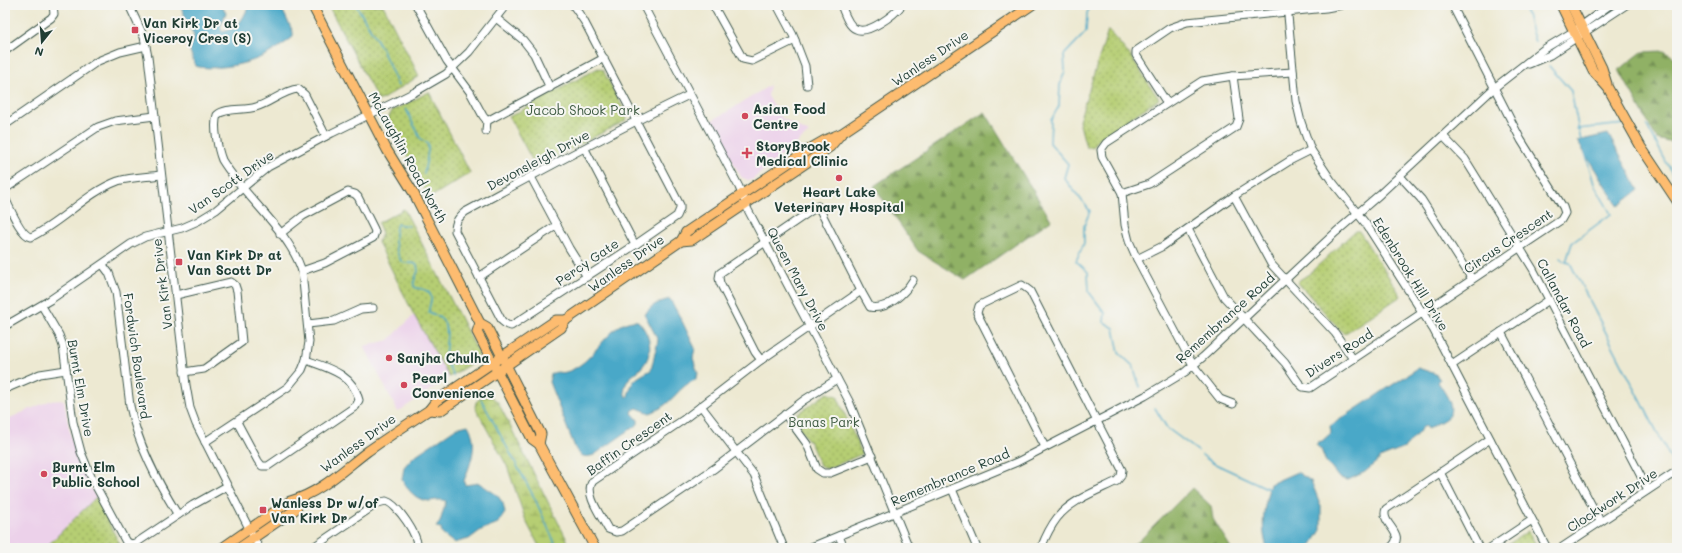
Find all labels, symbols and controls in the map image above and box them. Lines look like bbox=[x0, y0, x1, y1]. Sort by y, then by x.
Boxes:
place label: Van Kirk Dr at Viceroy Cres (S) bbox=[143, 14, 251, 47]
north arrow bbox=[22, 22, 62, 62]
marker: Van Kirk Dr at Viceroy Cres (S) bbox=[130, 25, 140, 35]
street label: Wanless Drive bbox=[888, 26, 971, 90]
text: N bbox=[33, 44, 45, 60]
street label: McLaughlin Road North bbox=[365, 88, 451, 225]
place label: Asian Food Centre bbox=[753, 100, 825, 132]
park label: Jacob Shook Park bbox=[526, 101, 640, 118]
marker: Asian Food Centre bbox=[740, 111, 750, 121]
street label: Devonsleigh Drive bbox=[484, 125, 592, 194]
place label: StoryBrook Medical Clinic bbox=[756, 137, 848, 169]
street label: Van Scott Drive bbox=[185, 146, 277, 217]
marker: StoryBrook Medical Clinic bbox=[741, 147, 753, 159]
marker: Heart Lake Veterinary Hospital bbox=[834, 173, 844, 183]
place label: Heart Lake Veterinary Hospital bbox=[774, 183, 904, 216]
street label: Circus Crescent bbox=[1460, 204, 1556, 277]
street label: Edenbrook Hill Drive bbox=[1370, 214, 1453, 334]
street label: Queen Mary Drive bbox=[764, 224, 833, 334]
street label: Wanless Drive bbox=[584, 230, 667, 295]
street label: Percy Gate bbox=[552, 234, 622, 289]
street label: Van Kirk Drive bbox=[147, 238, 176, 331]
place label: Van Kirk Dr at Van Scott Dr bbox=[187, 246, 282, 278]
street label: Callandar Road bbox=[1534, 255, 1595, 350]
marker: Van Kirk Dr at Van Scott Dr bbox=[174, 257, 184, 267]
street label: Remembrance Road bbox=[1172, 269, 1278, 367]
street label: Fordwich Boulevard bbox=[120, 292, 155, 420]
street label: Divers Road bbox=[1302, 324, 1376, 381]
street label: Burnt Elm Drive bbox=[65, 338, 98, 438]
place label: Sanjha Chulha bbox=[397, 349, 489, 366]
marker: Sanjha Chulha bbox=[384, 353, 394, 363]
place label: Pearl Convenience bbox=[412, 369, 495, 401]
marker: Pearl Convenience bbox=[399, 380, 409, 390]
street label: Baffin Crescent bbox=[583, 407, 675, 478]
street label: Wanless Drive bbox=[317, 410, 399, 476]
park label: Banas Park bbox=[788, 413, 860, 430]
street label: Remembrance Road bbox=[888, 444, 1012, 509]
place label: Burnt Elm Public School bbox=[52, 458, 140, 490]
street label: Clockwork Drive bbox=[1563, 464, 1660, 535]
marker: Burnt Elm Public School bbox=[39, 469, 49, 479]
place label: Wanless Dr w/of Van Kirk Dr bbox=[271, 494, 379, 526]
marker: Wanless Dr w/of Van Kirk Dr bbox=[258, 505, 268, 515]

